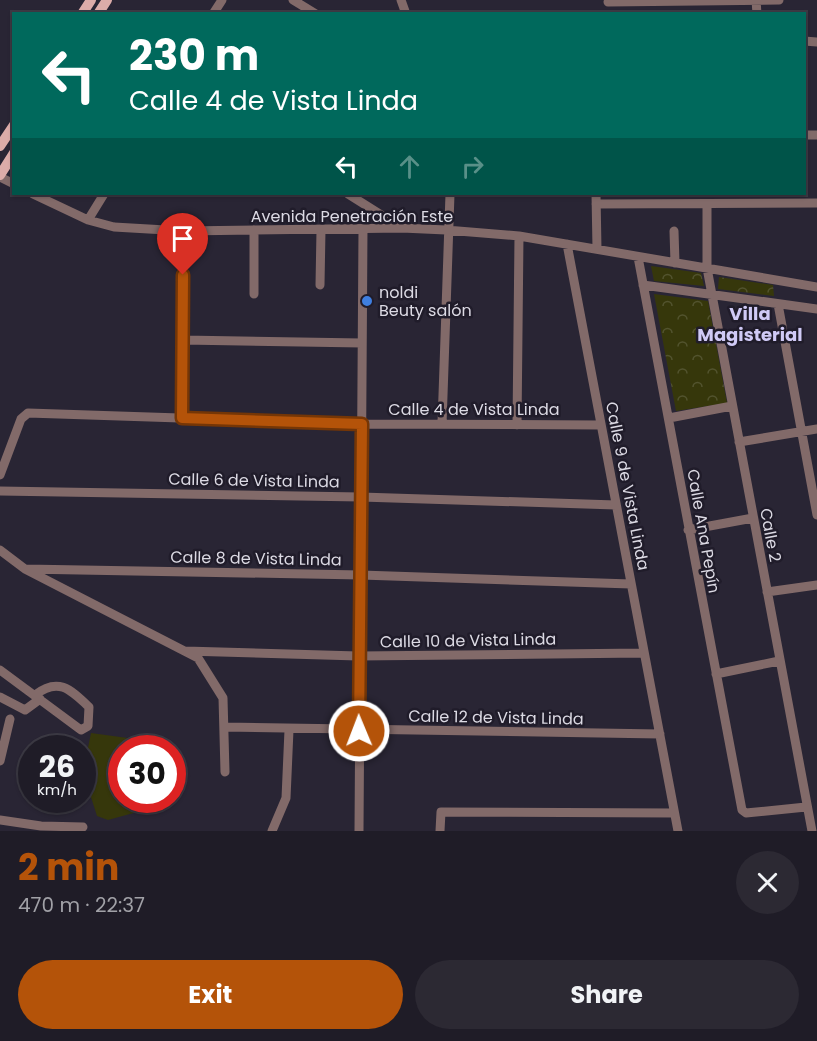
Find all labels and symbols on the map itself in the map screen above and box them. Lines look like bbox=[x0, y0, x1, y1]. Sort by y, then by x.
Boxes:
street label: Avenida Penetración Este bbox=[251, 205, 453, 228]
pin bbox=[157, 213, 208, 275]
place label: noldi Beuty salón bbox=[379, 281, 472, 322]
marker: noldi Beuty salón bbox=[360, 294, 374, 308]
district label: Villa Magisterial bbox=[697, 301, 803, 347]
street label: Calle 4 de Vista Linda bbox=[388, 398, 560, 421]
street label: Calle 9 de Vista Linda bbox=[600, 400, 655, 572]
street label: Calle Ana Pepín bbox=[681, 467, 726, 595]
street label: Calle 6 de Vista Linda bbox=[168, 468, 340, 493]
street label: Calle 2 bbox=[754, 506, 787, 564]
street label: Calle 8 de Vista Linda bbox=[170, 546, 342, 571]
street label: Calle 10 de Vista Linda bbox=[380, 627, 556, 654]
position arrow bbox=[327, 699, 391, 763]
street label: Calle 12 de Vista Linda bbox=[408, 704, 584, 731]
speed limit sign: 30 bbox=[108, 735, 186, 813]

